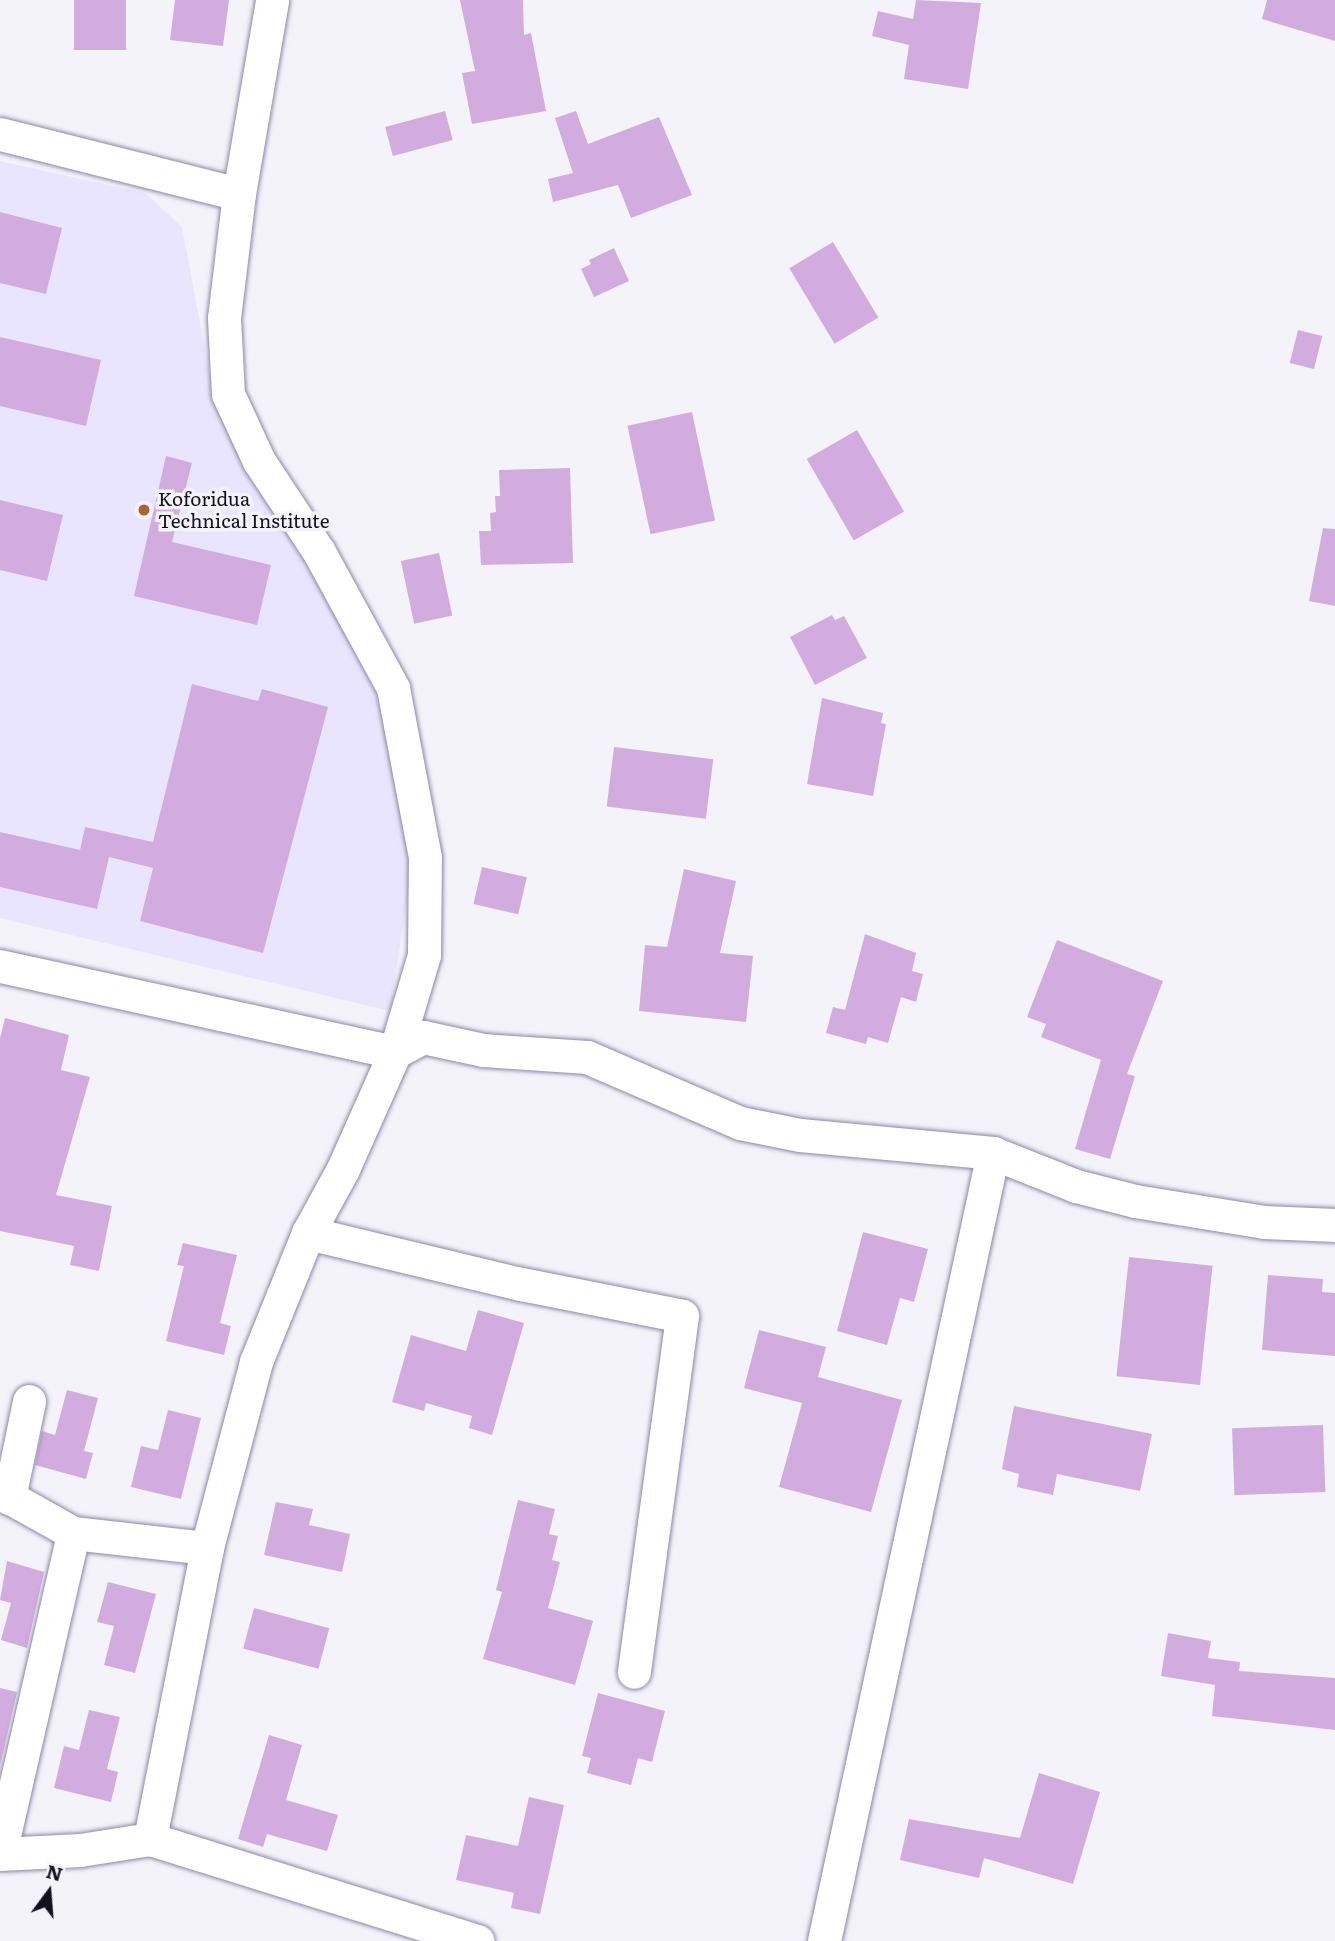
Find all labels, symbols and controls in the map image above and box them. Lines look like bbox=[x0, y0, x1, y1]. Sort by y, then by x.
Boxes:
place label: Koforidua Technical Institute bbox=[158, 488, 330, 532]
marker: Koforidua Technical Institute bbox=[136, 502, 152, 518]
text: N bbox=[43, 1856, 66, 1887]
north arrow bbox=[14, 1857, 84, 1927]

